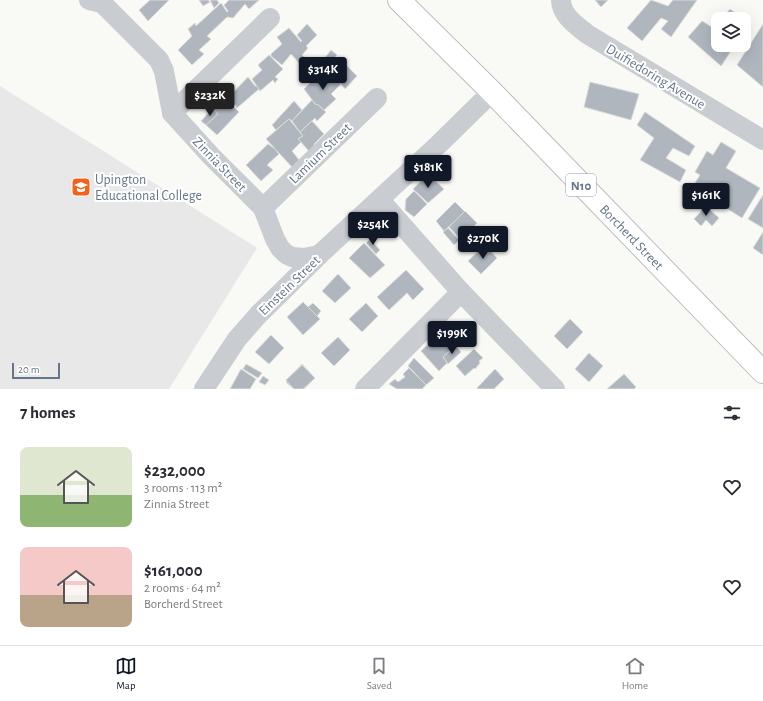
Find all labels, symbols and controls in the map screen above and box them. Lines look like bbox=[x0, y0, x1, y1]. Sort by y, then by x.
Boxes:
map controls bbox=[711, 12, 751, 52]
button: layers bbox=[711, 12, 751, 52]
street label: Duifiedoring Avenue bbox=[604, 42, 707, 112]
pin: $314K bbox=[295, 57, 351, 91]
text: $314K bbox=[308, 63, 338, 76]
pin: $232K bbox=[182, 83, 238, 117]
text: $232K bbox=[194, 89, 226, 102]
street label: Lamium Street bbox=[287, 120, 355, 187]
street label: Zinnia Street bbox=[190, 135, 249, 195]
pin: $181K bbox=[400, 155, 456, 189]
text: $181K bbox=[413, 161, 443, 174]
place label: Upington Educational College bbox=[95, 173, 202, 203]
road number: N10 bbox=[566, 174, 596, 196]
school or university icon: Upington Educational College bbox=[70, 176, 92, 198]
pin: $161K bbox=[678, 183, 734, 217]
text: $161K bbox=[691, 189, 721, 202]
street label: Borcherd Street bbox=[597, 202, 666, 273]
pin: $254K bbox=[345, 212, 401, 246]
text: $254K bbox=[357, 218, 389, 231]
pin: $270K bbox=[455, 226, 511, 260]
text: $270K bbox=[467, 232, 499, 245]
street label: Einstein Street bbox=[256, 253, 323, 318]
pin: $199K bbox=[424, 321, 480, 355]
text: $199K bbox=[437, 327, 467, 340]
scale bar bbox=[12, 361, 60, 380]
text: 20 m bbox=[18, 364, 39, 375]
icon: filters bbox=[721, 402, 743, 424]
text: 7 homes bbox=[20, 404, 76, 421]
text: $232,000 bbox=[144, 462, 205, 479]
icon: home bbox=[52, 463, 100, 511]
icon: heart bbox=[721, 476, 743, 498]
text: 3 rooms · 113 m² bbox=[144, 482, 222, 495]
text: Zinnia Street bbox=[144, 498, 209, 511]
text: $161,000 bbox=[144, 562, 203, 579]
icon: home bbox=[52, 563, 100, 611]
icon: heart bbox=[721, 576, 743, 598]
text: 2 rooms · 64 m² bbox=[144, 582, 221, 595]
text: Borcherd Street bbox=[144, 598, 223, 611]
tab: Map bbox=[115, 655, 137, 692]
tab: Saved bbox=[367, 655, 392, 692]
tab: Home bbox=[622, 655, 648, 692]

